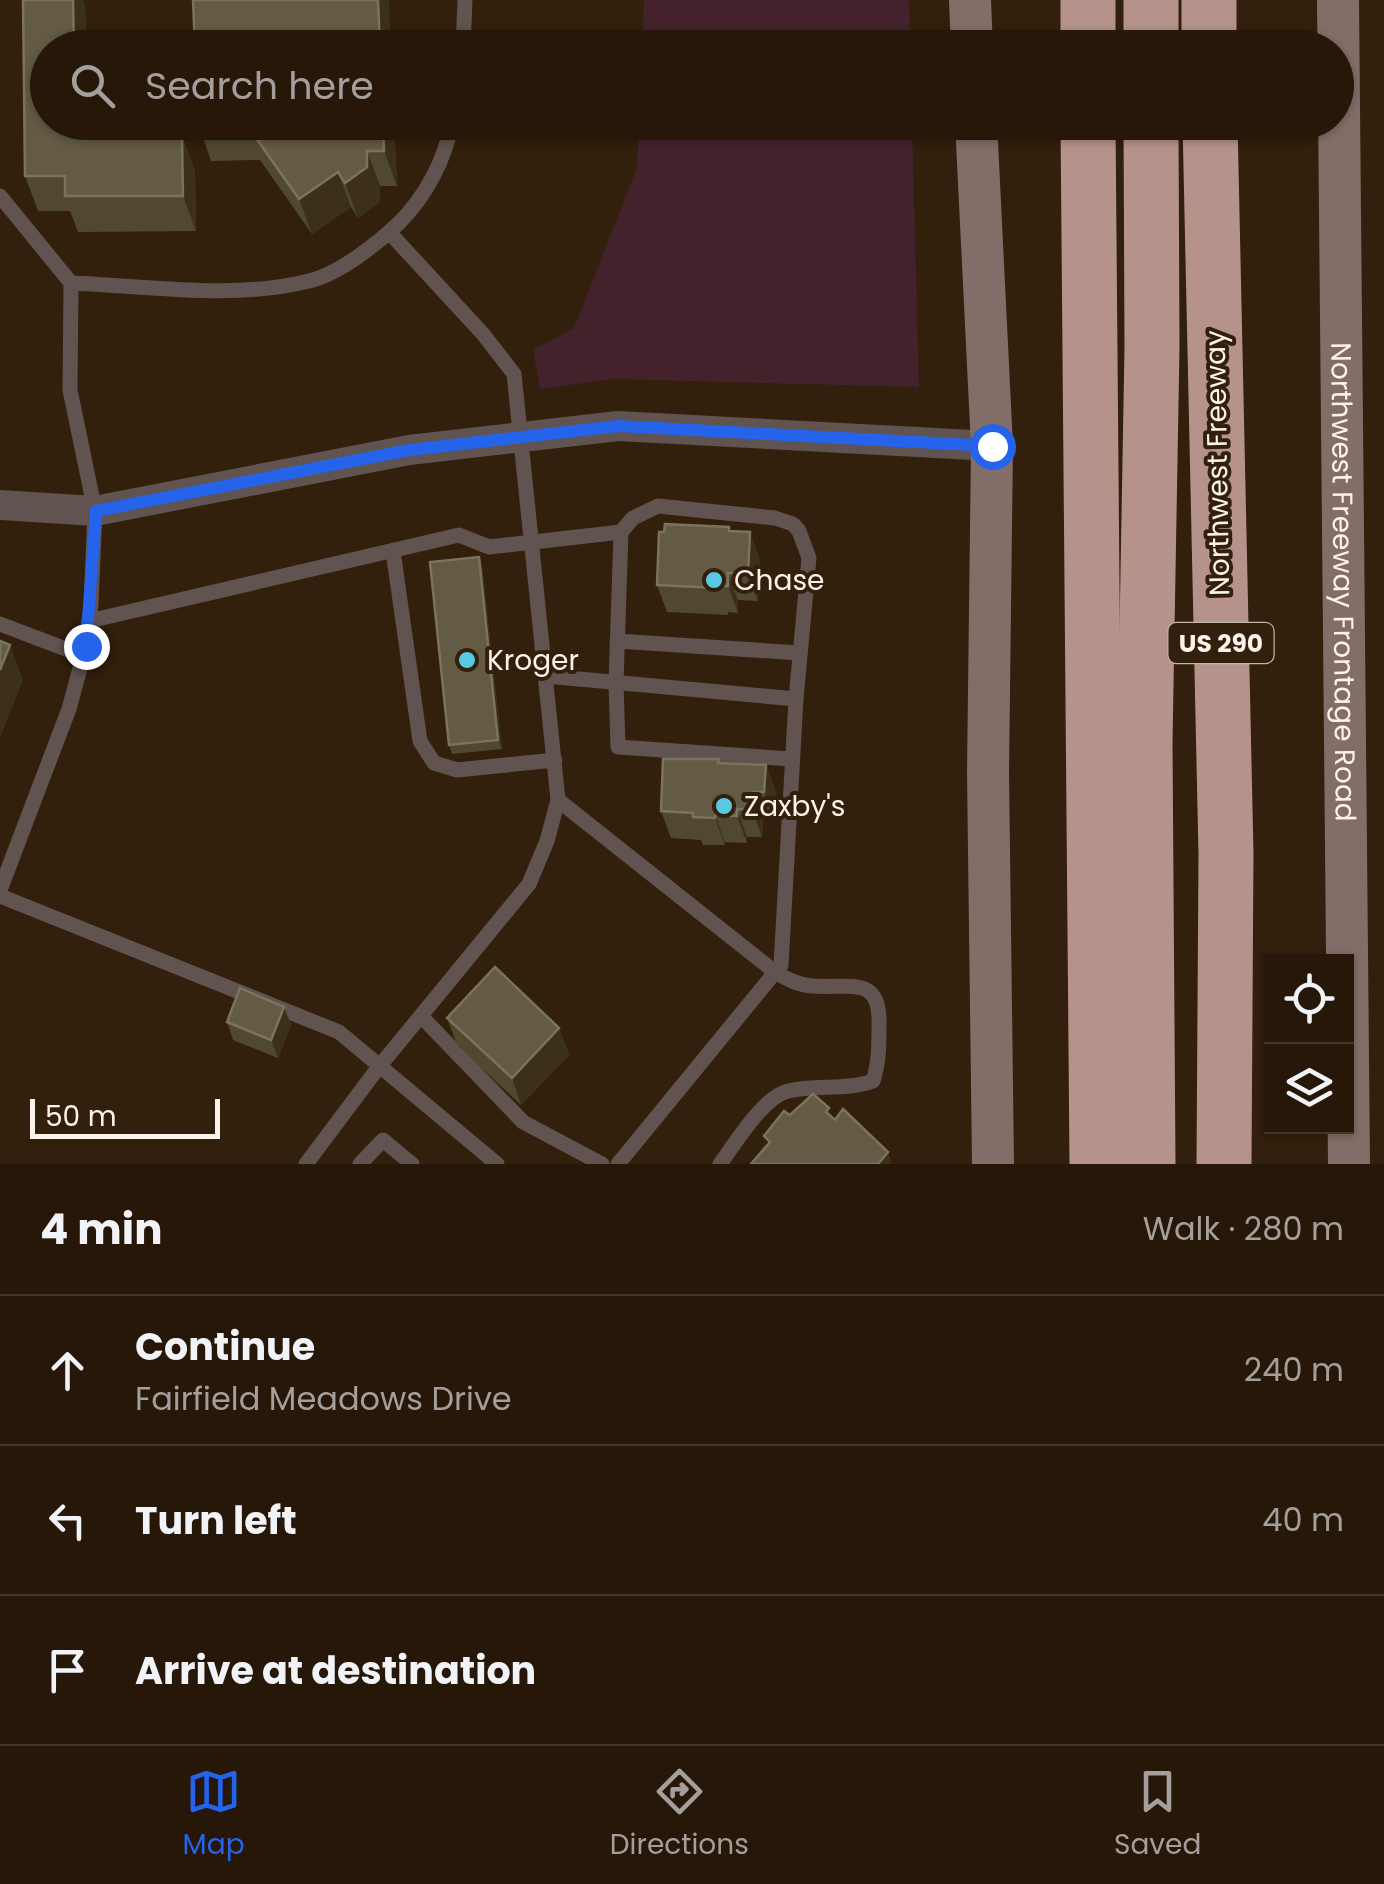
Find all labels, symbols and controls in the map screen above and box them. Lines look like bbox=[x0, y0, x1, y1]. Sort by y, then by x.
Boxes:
search box bbox=[30, 30, 1354, 140]
icon: search bbox=[65, 58, 120, 113]
text: Search here bbox=[145, 59, 374, 112]
street label: Northwest Freeway bbox=[1196, 330, 1239, 596]
street label: Northwest Freeway Frontage Road bbox=[1321, 342, 1365, 822]
route start bbox=[970, 424, 1016, 470]
place label: Chase bbox=[734, 561, 824, 600]
marker: Chase bbox=[703, 569, 725, 591]
road number: US 290 bbox=[1168, 623, 1274, 663]
route end bbox=[64, 624, 110, 670]
place label: Kroger bbox=[487, 641, 579, 680]
marker: Kroger bbox=[456, 649, 478, 671]
place label: Zaxby's bbox=[744, 787, 845, 826]
marker: Zaxby's bbox=[713, 795, 735, 817]
map controls bbox=[1264, 954, 1354, 1134]
button: locate bbox=[1264, 954, 1354, 1044]
button: layers bbox=[1264, 1044, 1354, 1134]
scale bar bbox=[30, 1094, 220, 1138]
text: 50 m bbox=[45, 1097, 116, 1136]
text: 4 min bbox=[40, 1200, 163, 1259]
text: Walk · 280 m bbox=[1143, 1206, 1344, 1251]
text: Continue bbox=[135, 1320, 315, 1373]
icon: ahead bbox=[40, 1343, 95, 1398]
text: 240 m bbox=[1244, 1347, 1344, 1392]
text: Fairfield Meadows Drive bbox=[135, 1376, 512, 1421]
icon: left bbox=[40, 1493, 95, 1548]
text: Turn left bbox=[135, 1494, 297, 1547]
text: 40 m bbox=[1262, 1497, 1344, 1542]
icon: arrive bbox=[40, 1643, 95, 1698]
text: Arrive at destination bbox=[135, 1644, 536, 1697]
tab: Map bbox=[183, 1764, 245, 1866]
tab: Directions bbox=[610, 1764, 749, 1866]
tab: Saved bbox=[1114, 1764, 1201, 1866]

